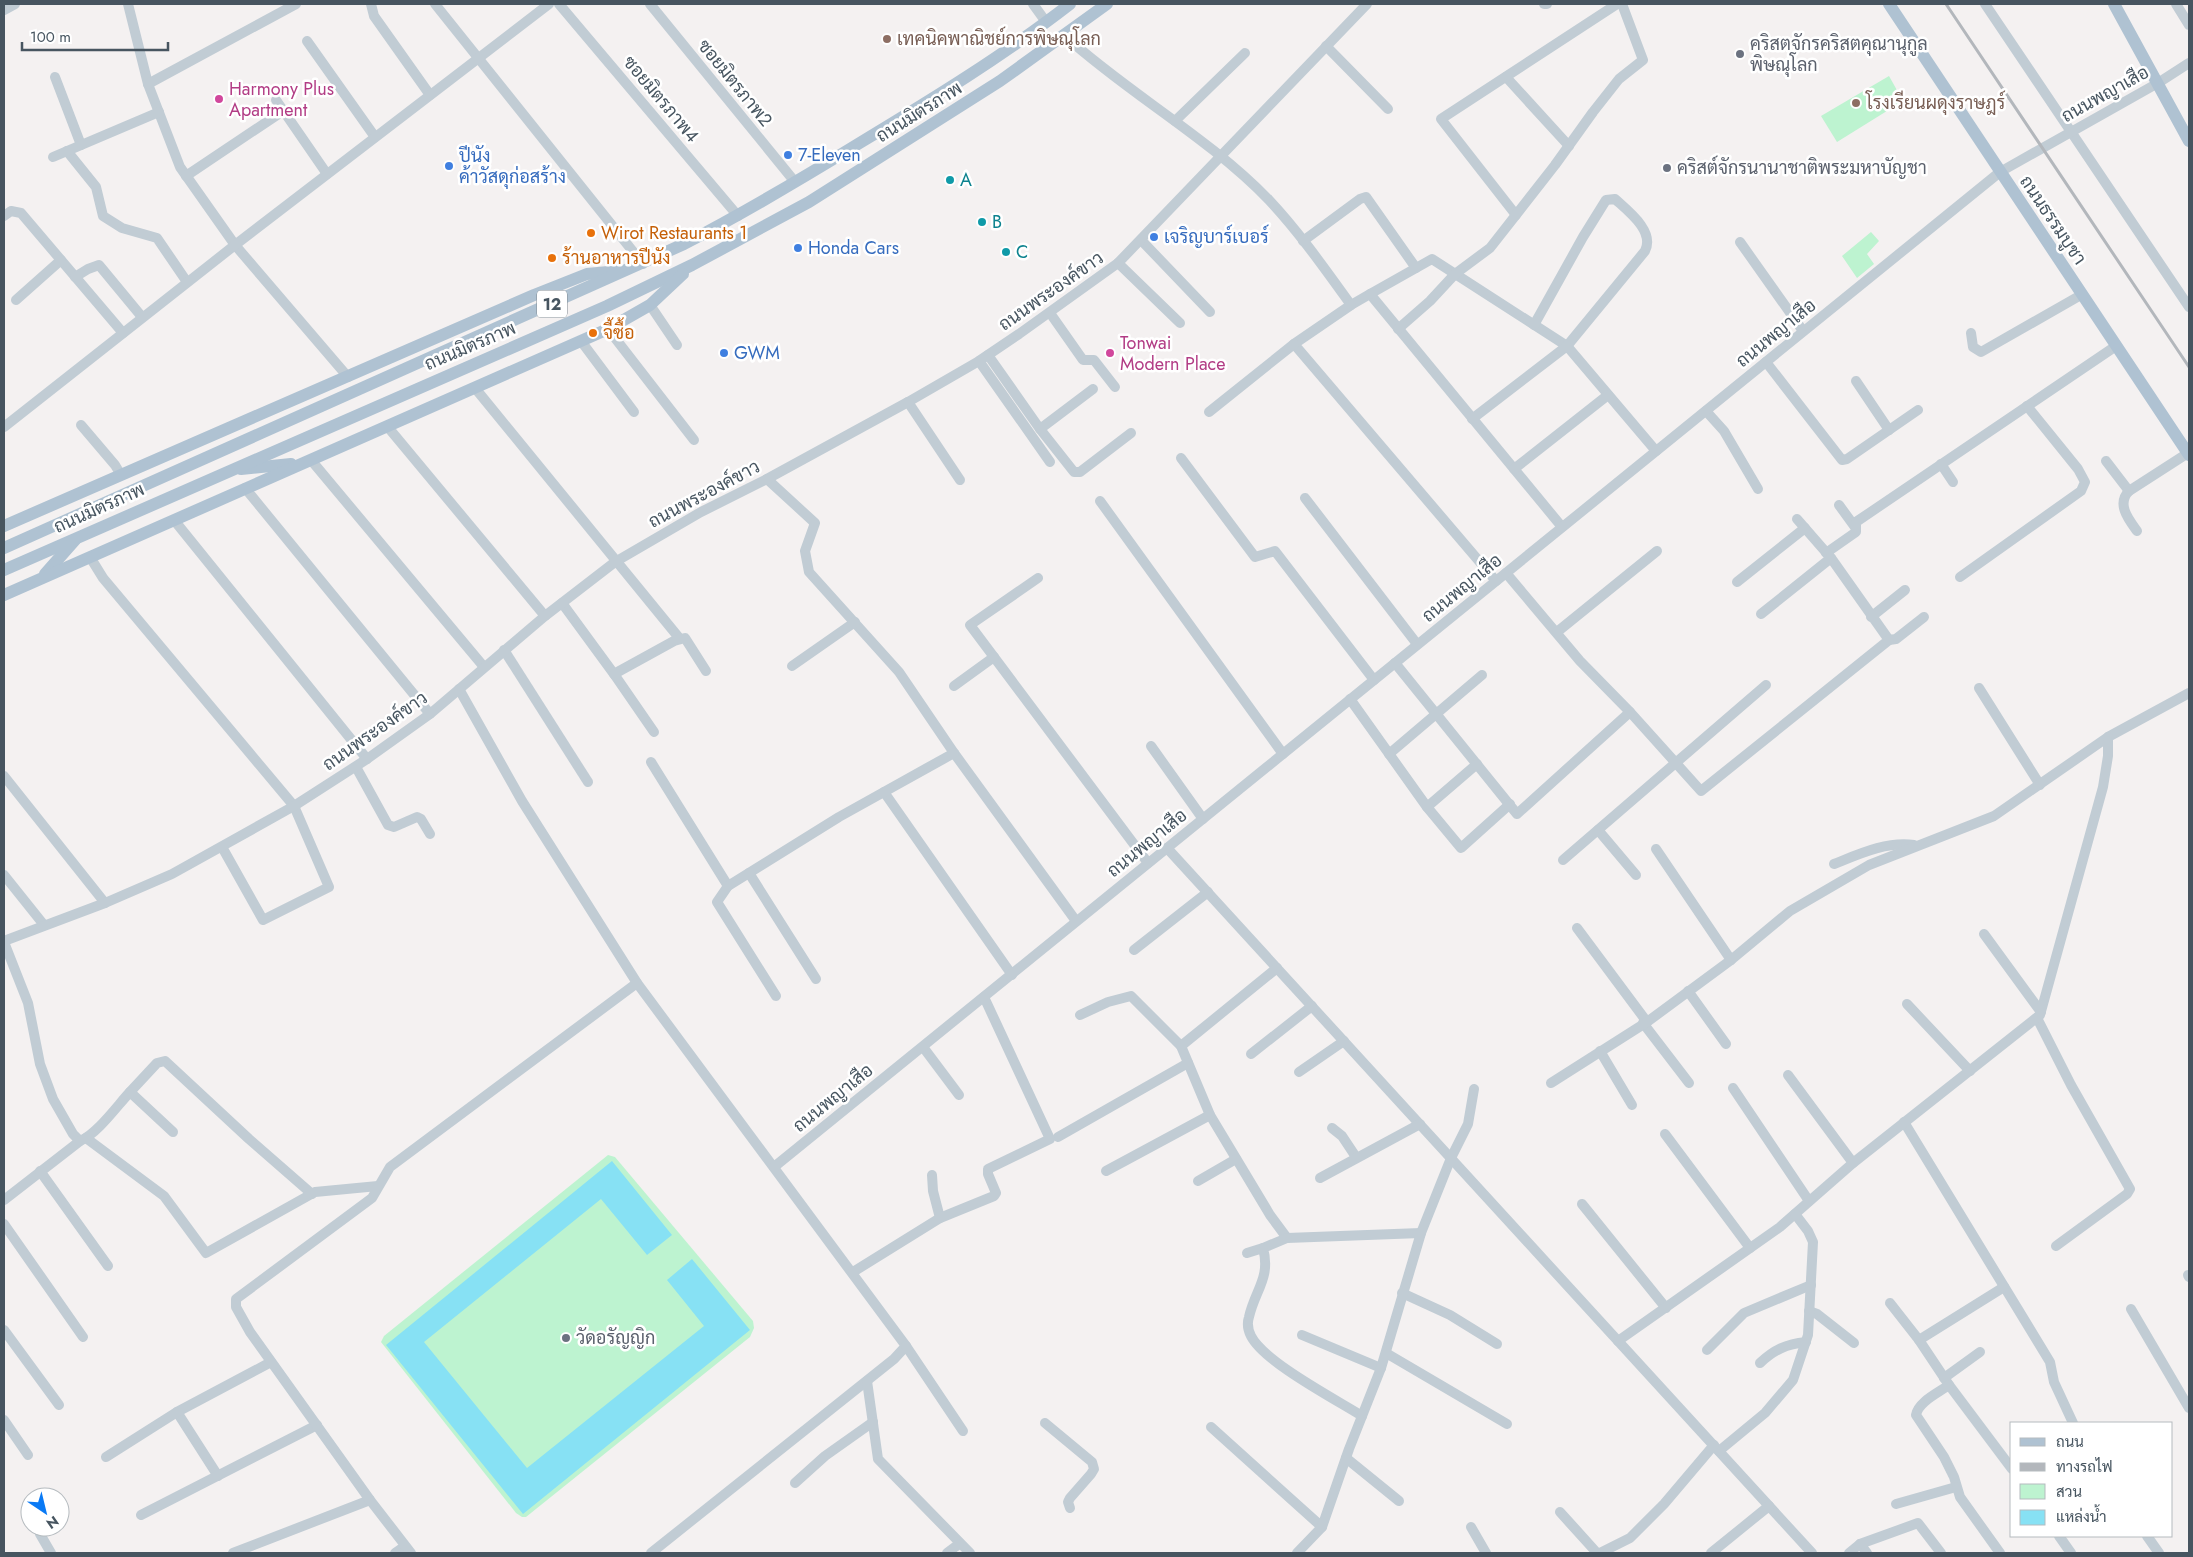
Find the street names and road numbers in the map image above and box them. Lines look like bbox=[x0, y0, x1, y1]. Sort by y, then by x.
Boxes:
street label: ซอยมิตรภาพ2 bbox=[692, 34, 778, 132]
street label: ซอยมิตรภาพ4 bbox=[617, 50, 705, 148]
street label: ถนนพญาเสือ bbox=[2056, 59, 2154, 129]
street label: ถนนมิตรภาพ bbox=[871, 75, 967, 149]
street label: ถนนธรรมบูชา bbox=[2013, 170, 2093, 270]
street label: ถนนพระองค์ขาว bbox=[993, 245, 1109, 337]
road number: 12 bbox=[537, 290, 567, 318]
street label: ถนนพญาเสือ bbox=[1730, 292, 1822, 374]
street label: ถนนมิตรภาพ bbox=[420, 315, 520, 377]
street label: ถนนพระองค์ขาว bbox=[644, 454, 764, 534]
street label: ถนนมิตรภาพ bbox=[49, 476, 149, 540]
street label: ถนนพญาเสือ bbox=[1416, 547, 1508, 629]
street label: ถนนพระองค์ขาว bbox=[317, 685, 433, 777]
street label: ถนนพญาเสือ bbox=[1101, 802, 1193, 884]
street label: ถนนพญาเสือ bbox=[787, 1057, 879, 1139]

